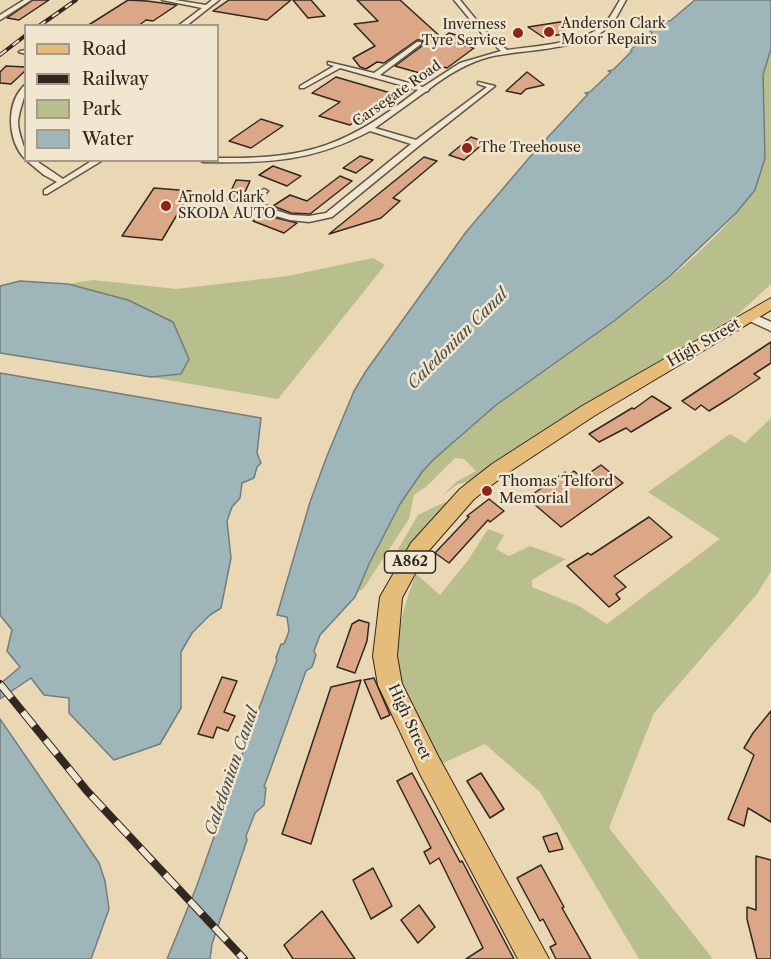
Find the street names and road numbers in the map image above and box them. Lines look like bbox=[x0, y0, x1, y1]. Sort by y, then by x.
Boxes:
street label: Carsegate Road bbox=[350, 57, 444, 131]
street label: High Street bbox=[664, 315, 744, 371]
road number: A862 bbox=[384, 551, 436, 573]
street label: High Street bbox=[384, 681, 434, 763]

